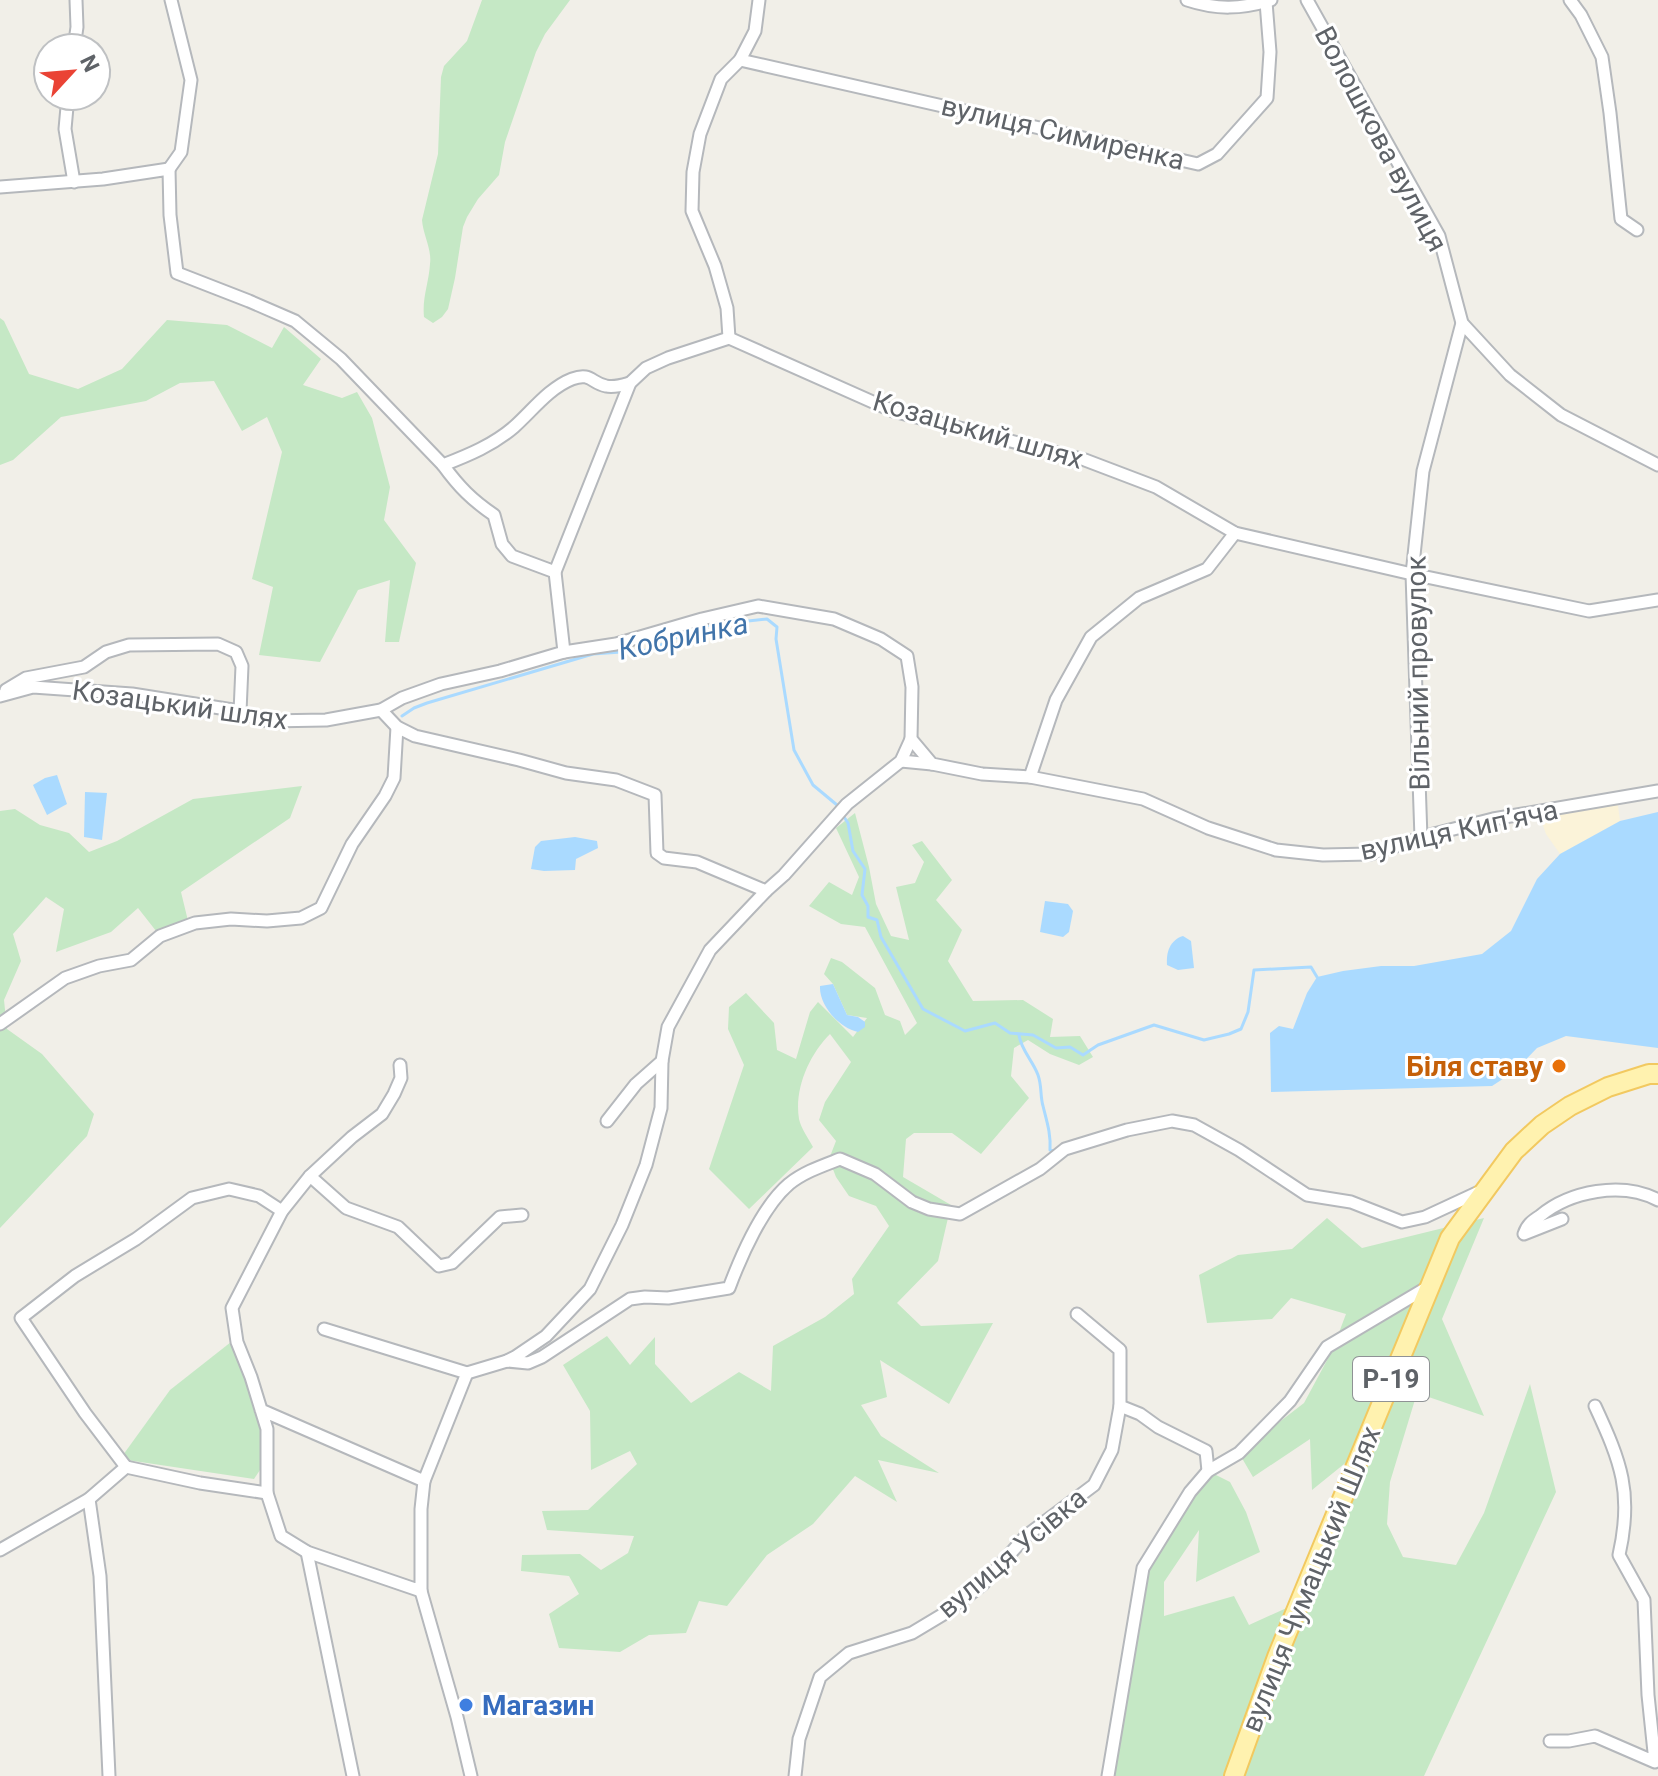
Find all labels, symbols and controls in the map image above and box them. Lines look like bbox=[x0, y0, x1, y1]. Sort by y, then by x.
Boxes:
street label: Волошкова вулиця bbox=[1308, 21, 1454, 257]
north arrow bbox=[32, 32, 112, 112]
text: N bbox=[75, 51, 104, 76]
street label: вулиця Симиренка bbox=[938, 89, 1188, 177]
street label: Козацький шлях bbox=[869, 384, 1087, 476]
street label: Вільний провулок bbox=[1399, 555, 1437, 791]
water label: Кобринка bbox=[615, 605, 751, 667]
street label: Козацький шлях bbox=[70, 674, 290, 736]
street label: вулиця Кипʼяча bbox=[1357, 793, 1561, 867]
place label: Біля ставу bbox=[1406, 1050, 1544, 1083]
marker: Біля ставу bbox=[1550, 1057, 1568, 1075]
road number: Р-19 bbox=[1353, 1357, 1429, 1401]
street label: вулиця Чумацький Шлях bbox=[1235, 1421, 1388, 1737]
street label: вулиця Усівка bbox=[931, 1481, 1093, 1625]
place label: Магазин bbox=[482, 1689, 594, 1722]
marker: Магазин bbox=[457, 1696, 475, 1714]

